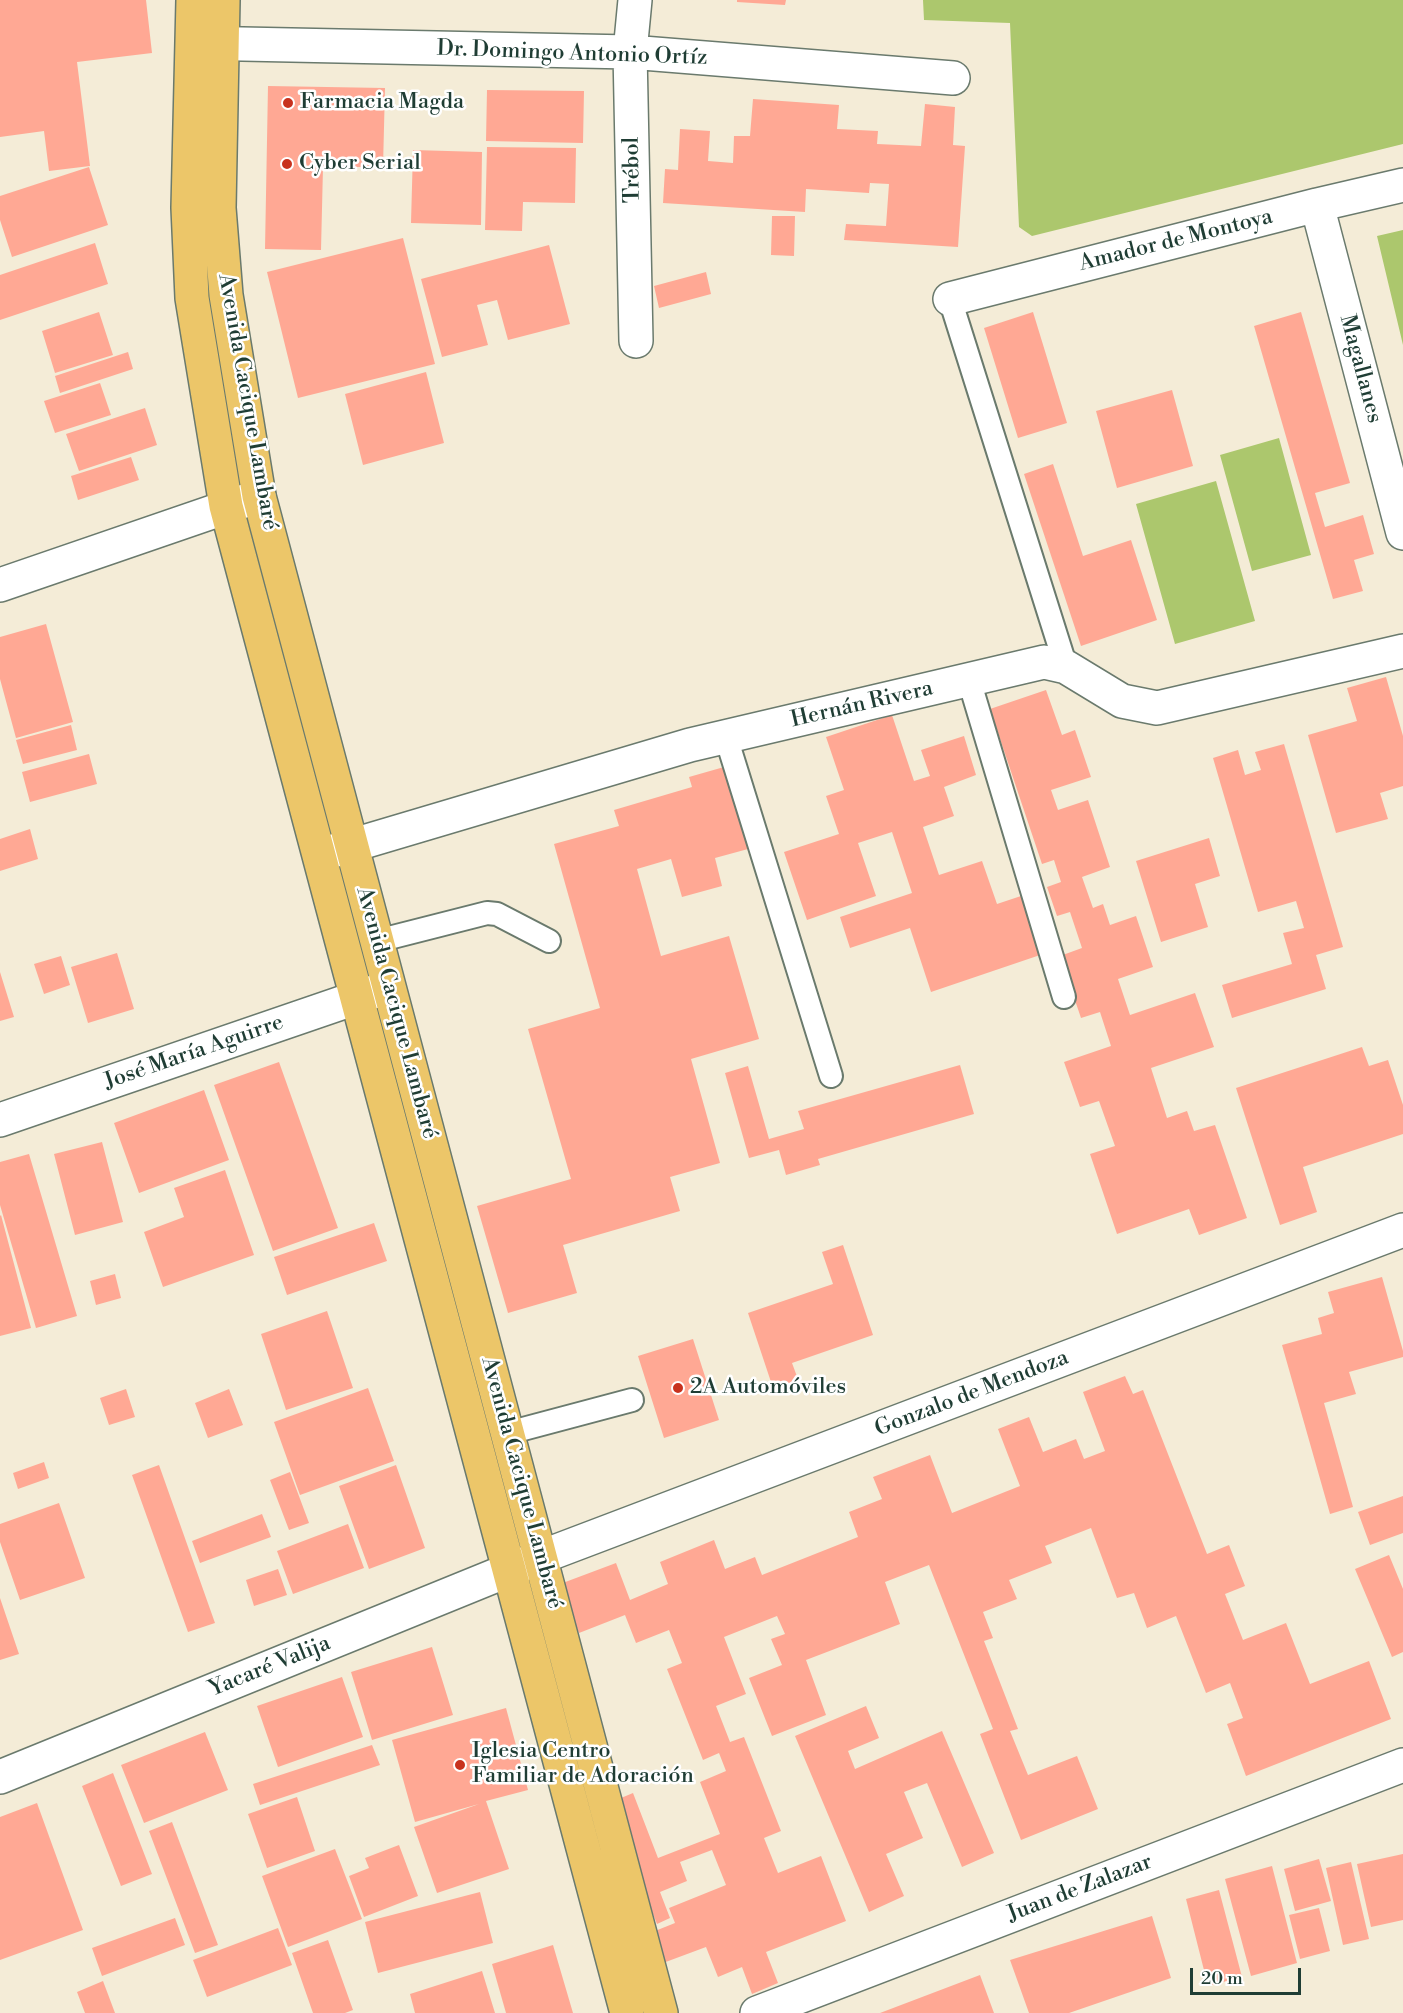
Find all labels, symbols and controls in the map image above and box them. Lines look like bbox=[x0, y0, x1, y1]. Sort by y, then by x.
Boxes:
street label: Dr. Domingo Antonio Ortíz bbox=[436, 36, 708, 72]
place label: Farmacia Magda bbox=[300, 90, 464, 116]
marker: Farmacia Magda bbox=[281, 96, 295, 110]
street label: Trébol bbox=[619, 137, 647, 203]
place label: Cyber Serial bbox=[299, 151, 421, 177]
marker: Cyber Serial bbox=[280, 157, 294, 171]
street label: Amador de Montoya bbox=[1076, 204, 1276, 278]
street label: Avenida Cacique Lambaré bbox=[211, 272, 283, 532]
street label: Magallanes bbox=[1333, 312, 1387, 426]
street label: Hernán Rivera bbox=[788, 676, 936, 734]
street label: Avenida Cacique Lambaré bbox=[350, 884, 442, 1142]
street label: José María Aguirre bbox=[101, 1010, 287, 1096]
street label: Gonzalo de Mendoza bbox=[872, 1345, 1072, 1443]
street label: Avenida Cacique Lambaré bbox=[475, 1354, 567, 1612]
place label: 2A Automóviles bbox=[690, 1375, 846, 1401]
marker: 2A Automóviles bbox=[671, 1381, 685, 1395]
street label: Yacaré Valija bbox=[206, 1631, 334, 1703]
place label: Iglesia Centro Familiar de Adoración bbox=[472, 1739, 694, 1790]
marker: Iglesia Centro Familiar de Adoración bbox=[453, 1758, 467, 1772]
street label: Juan de Zalazar bbox=[1004, 1849, 1156, 1929]
scale bar bbox=[1193, 1956, 1304, 1994]
text: 20 m bbox=[1201, 1967, 1243, 1990]

